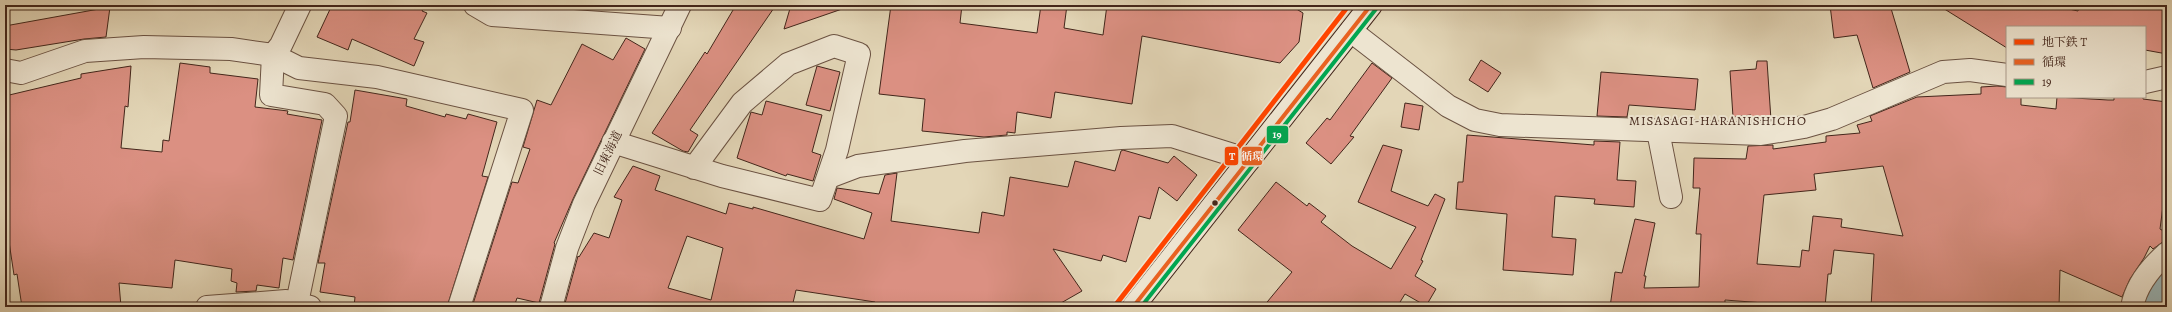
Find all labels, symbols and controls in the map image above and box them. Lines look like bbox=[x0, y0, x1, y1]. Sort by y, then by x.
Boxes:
legend bbox=[2006, 26, 2146, 98]
text: 地下鉄 T bbox=[2042, 34, 2087, 50]
text: 循環 bbox=[2042, 54, 2066, 70]
text: 19 bbox=[2042, 74, 2052, 90]
district label: MISASAGI-HARANISHICHO bbox=[1629, 112, 1807, 129]
line badge: 19 bbox=[1266, 125, 1289, 144]
text: 19 bbox=[1272, 127, 1282, 142]
street label: 旧東海道 bbox=[590, 128, 626, 178]
line badge: T bbox=[1224, 146, 1239, 166]
line badge: 循環 bbox=[1241, 146, 1263, 166]
text: T bbox=[1229, 149, 1236, 164]
text: 循環 bbox=[1241, 149, 1263, 164]
unlabelled marker bbox=[1210, 198, 1220, 208]

